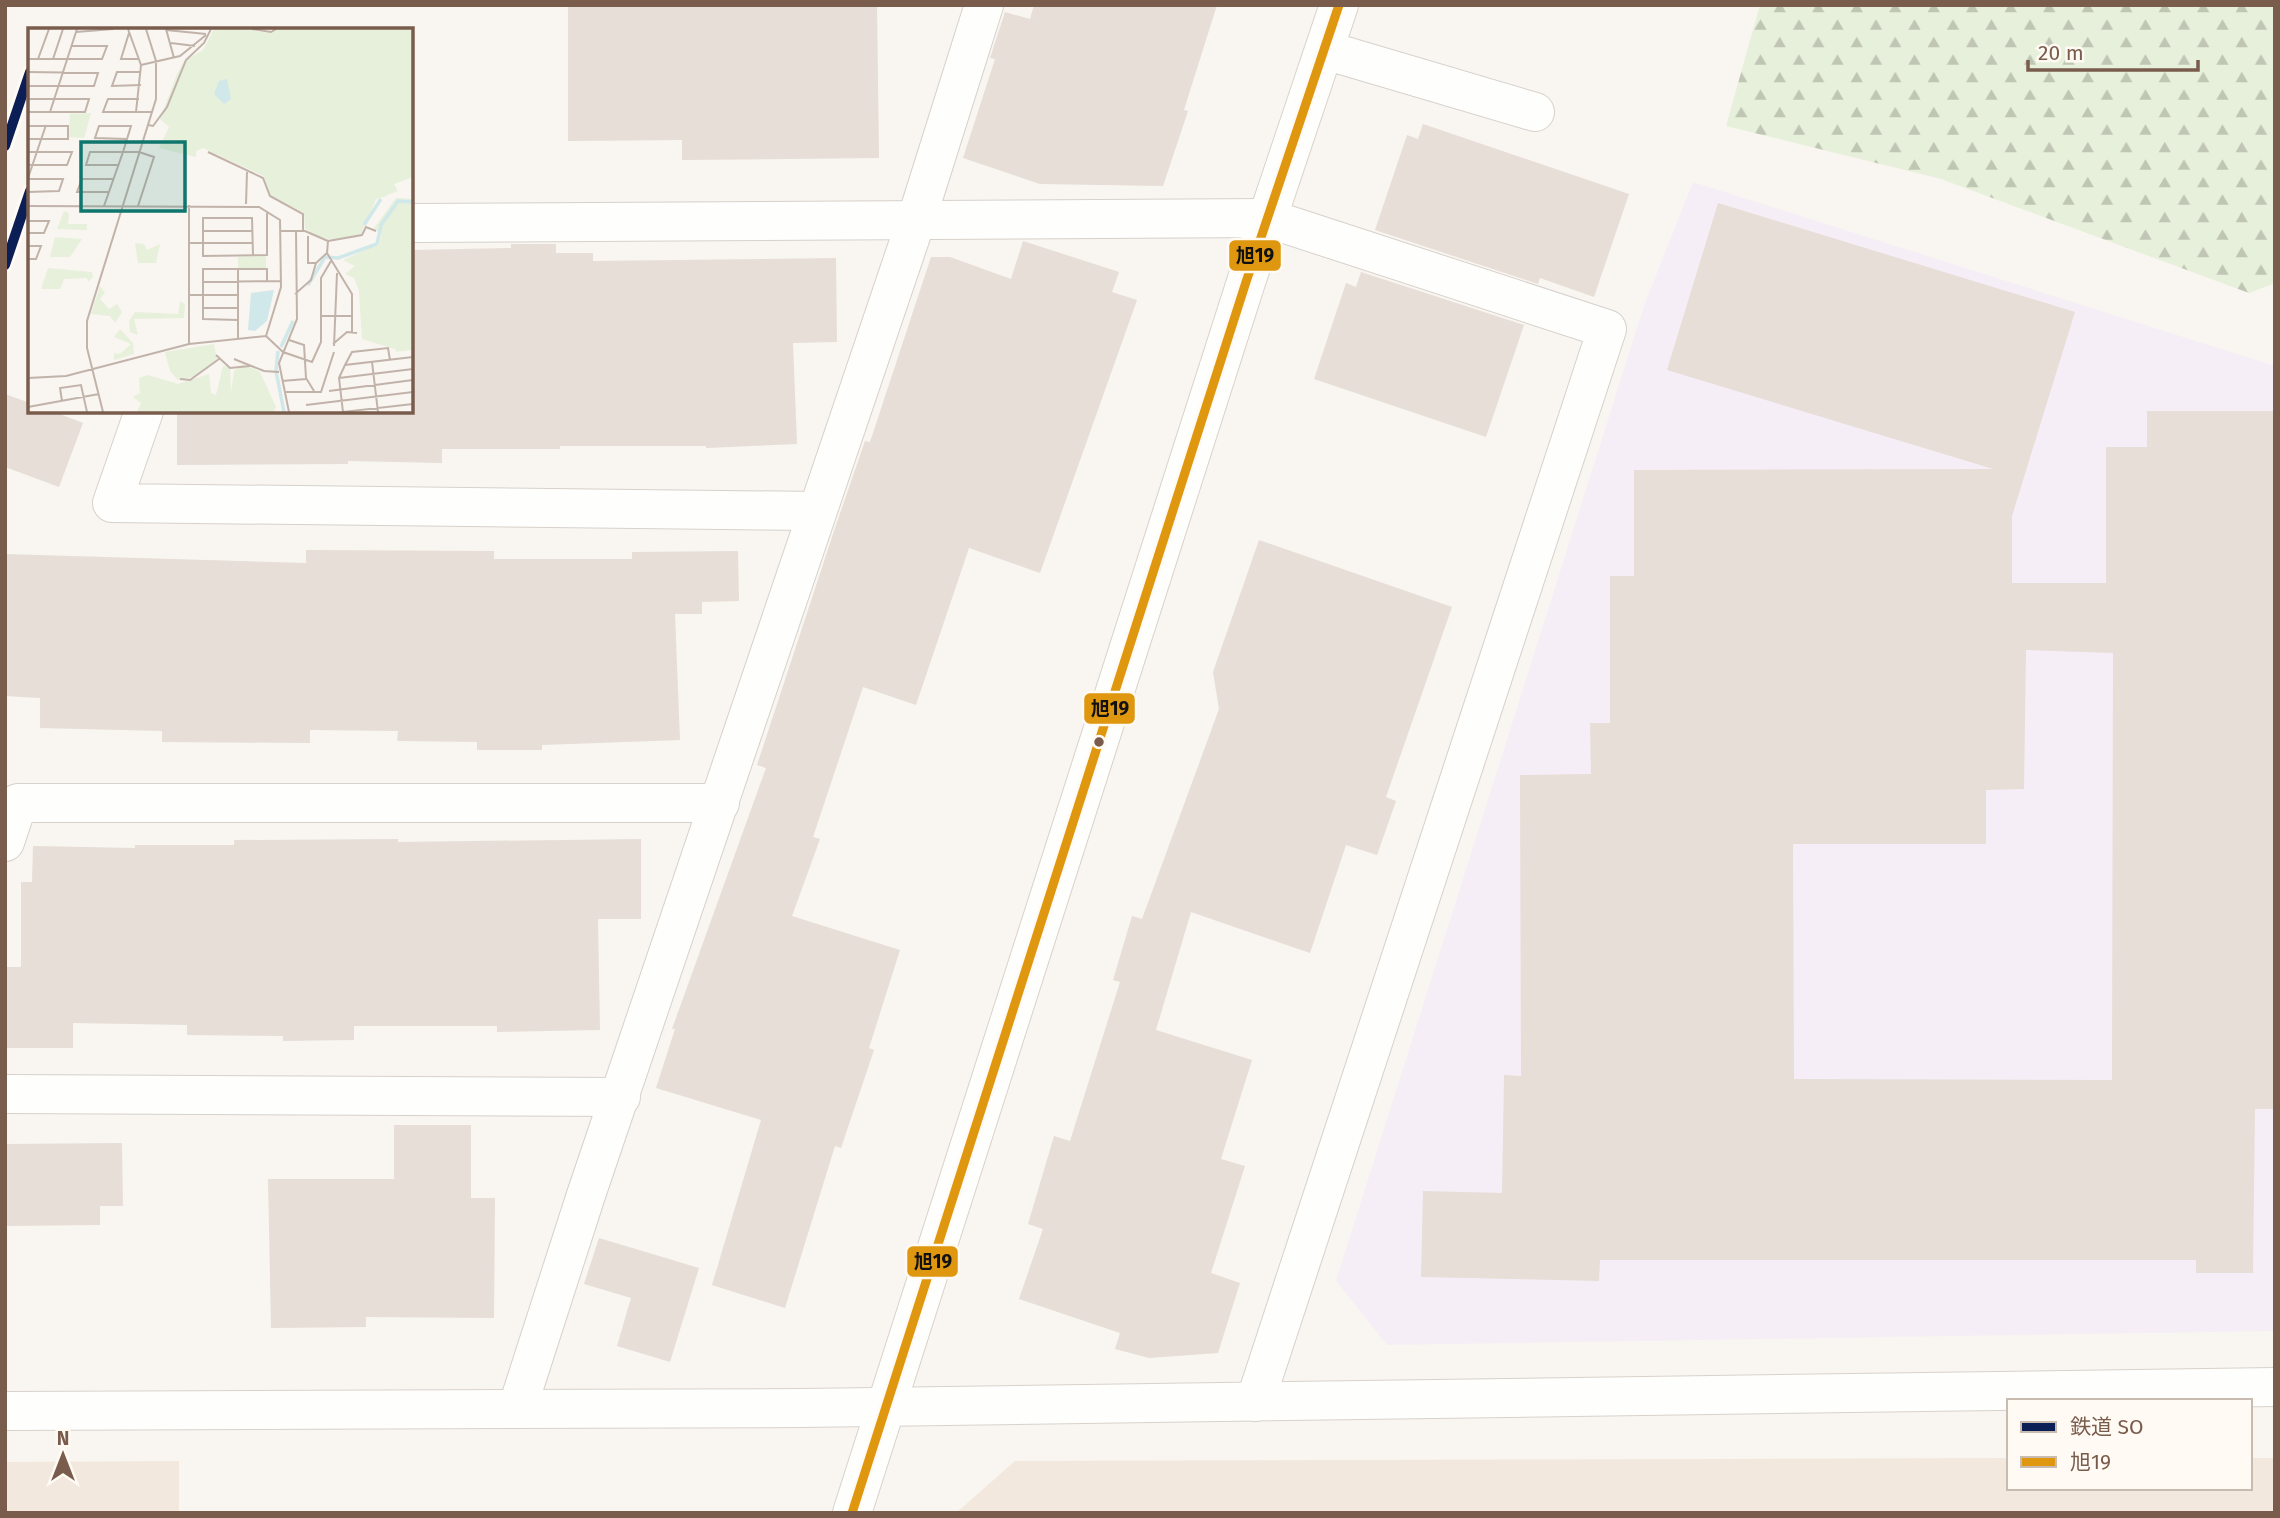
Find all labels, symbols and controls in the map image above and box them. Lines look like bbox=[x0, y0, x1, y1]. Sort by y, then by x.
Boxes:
inset map bbox=[28, 28, 413, 413]
scale bar bbox=[2028, 28, 2198, 72]
text: 20 m bbox=[2038, 40, 2084, 66]
line badge: 旭19 bbox=[1228, 239, 1282, 272]
text: 旭19 bbox=[1236, 244, 1275, 267]
line badge: 旭19 bbox=[1083, 692, 1136, 725]
text: 旭19 bbox=[1091, 697, 1130, 720]
unlabelled marker bbox=[1092, 735, 1106, 749]
line badge: 旭19 bbox=[906, 1245, 959, 1278]
text: 旭19 bbox=[914, 1250, 953, 1273]
legend bbox=[2007, 1399, 2252, 1490]
text: 鉄道 SO bbox=[2070, 1414, 2144, 1440]
north arrow bbox=[28, 1420, 98, 1490]
text: N bbox=[57, 1427, 69, 1450]
text: 旭19 bbox=[2070, 1449, 2111, 1475]

